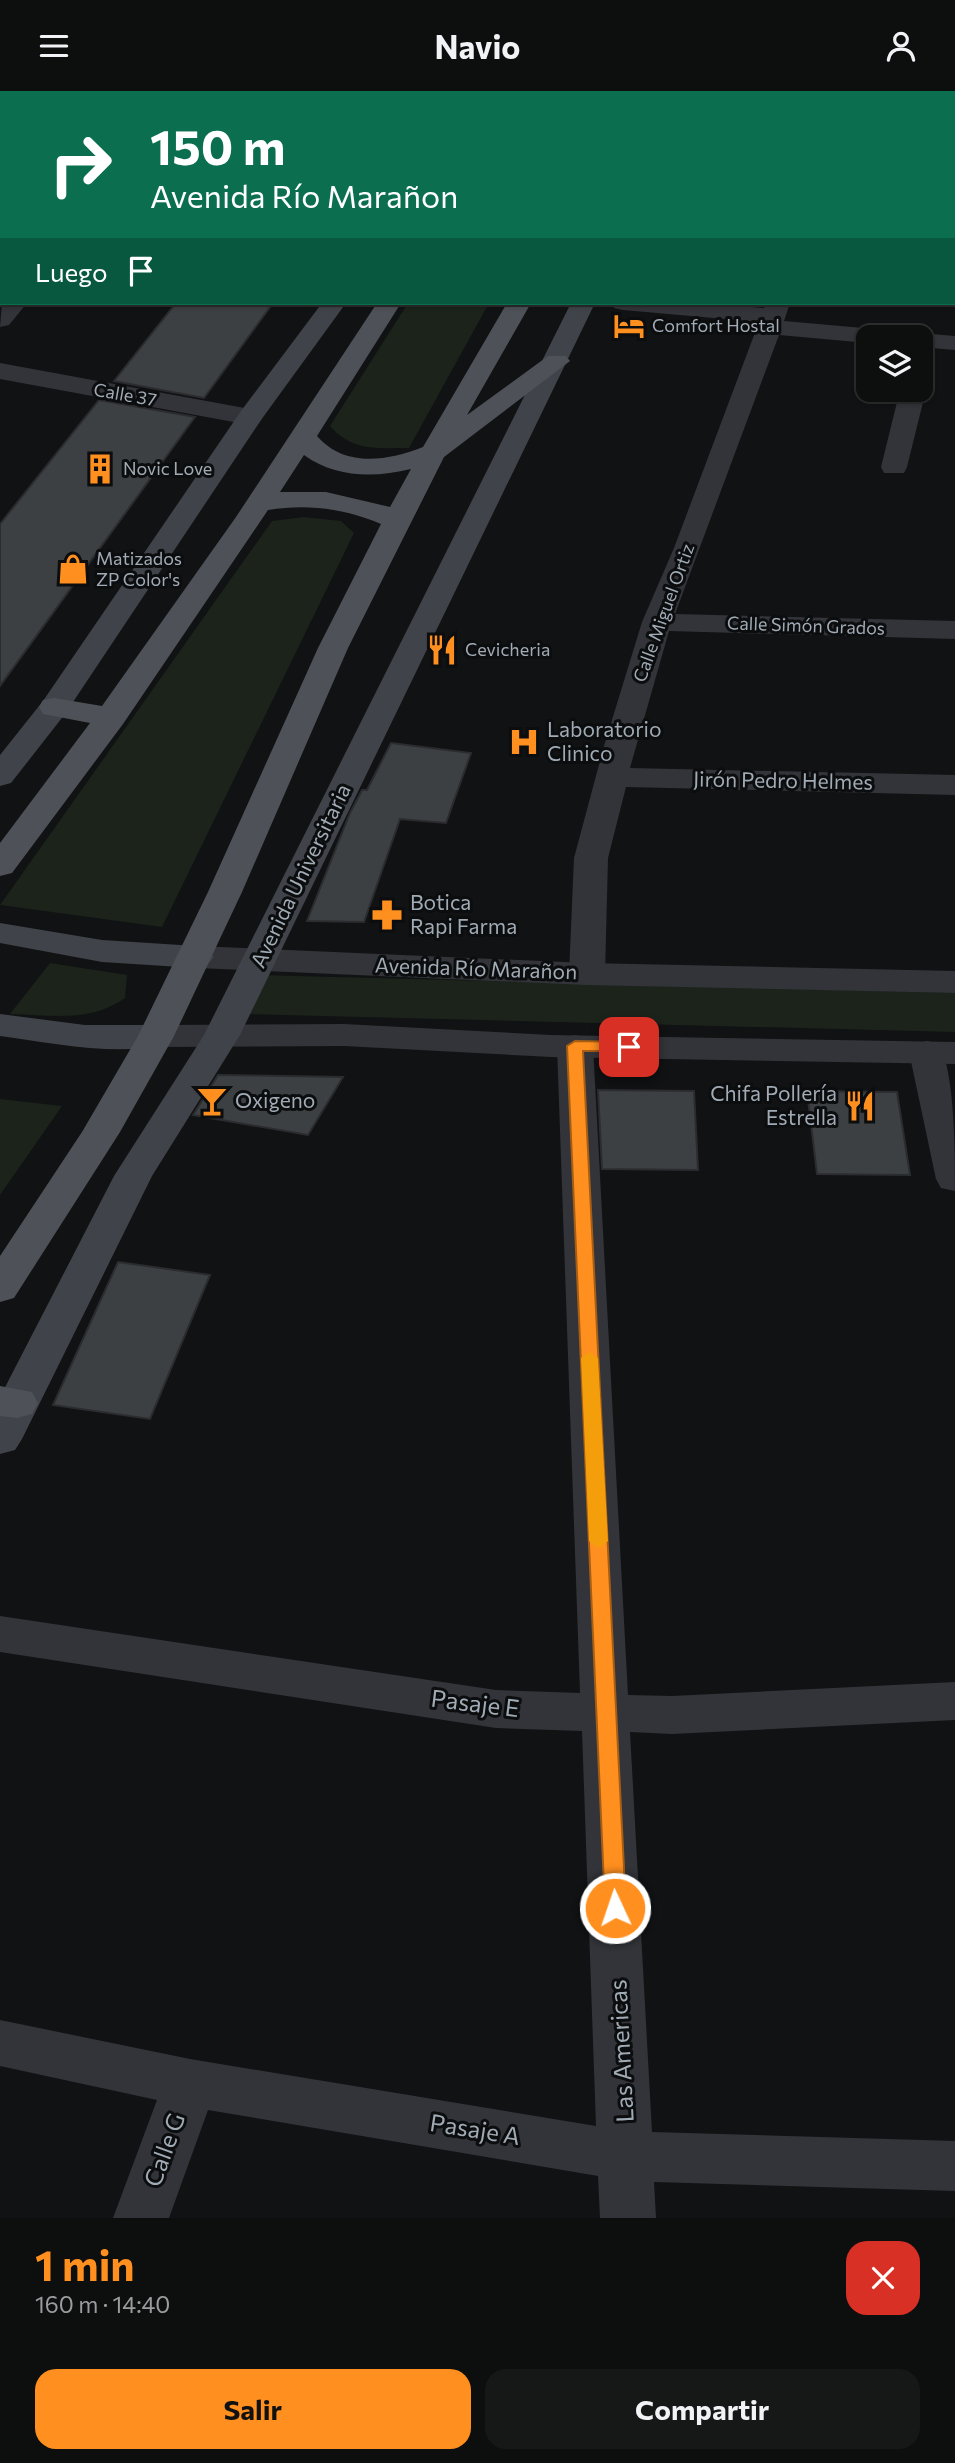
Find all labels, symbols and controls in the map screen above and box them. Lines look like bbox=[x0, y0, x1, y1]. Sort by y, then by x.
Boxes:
text: Navio bbox=[435, 26, 520, 66]
icon: menu bbox=[35, 27, 73, 65]
icon: person bbox=[882, 27, 920, 65]
text: 150 m bbox=[150, 115, 285, 175]
icon: right bbox=[35, 119, 126, 210]
text: Avenida Río Marañon bbox=[150, 175, 458, 215]
icon: arrive bbox=[122, 252, 160, 290]
text: Luego bbox=[35, 256, 108, 287]
hotel icon: Comfort Hostal bbox=[612, 309, 646, 343]
place label: Comfort Hostal bbox=[652, 314, 780, 336]
map controls bbox=[856, 325, 933, 402]
button: layers bbox=[856, 325, 933, 402]
street label: Calle 37 bbox=[92, 378, 158, 410]
building icon: Novic Love bbox=[83, 452, 117, 486]
place label: Novic Love bbox=[123, 457, 212, 479]
street label: Calle Miguel Ortiz bbox=[628, 540, 698, 685]
place label: Matizados ZP Color's bbox=[96, 547, 182, 590]
shop icon: Matizados ZP Color's bbox=[56, 552, 90, 586]
street label: Calle Simón Grados bbox=[727, 611, 885, 639]
restaurant icon: Cevicheria bbox=[425, 633, 459, 667]
place label: Cevicheria bbox=[465, 638, 550, 660]
place label: Laboratorio Clinico bbox=[547, 716, 661, 765]
hospital icon: Laboratorio Clinico bbox=[507, 725, 541, 759]
street label: Jirón Pedro Helmes bbox=[693, 765, 873, 794]
street label: Avenida Universitaria bbox=[244, 779, 355, 971]
place label: Botica Rapi Farma bbox=[410, 889, 517, 938]
pharmacy icon: Botica Rapi Farma bbox=[370, 898, 404, 932]
street label: Avenida Río Marañon bbox=[374, 951, 578, 984]
pin bbox=[599, 1017, 659, 1077]
icon: arrive bbox=[610, 1028, 648, 1066]
place label: Chifa Pollería Estrella bbox=[710, 1080, 837, 1129]
bar icon: Oxigeno bbox=[195, 1084, 229, 1118]
place label: Oxigeno bbox=[235, 1087, 315, 1112]
restaurant icon: Chifa Pollería Estrella bbox=[843, 1089, 877, 1123]
street label: Pasaje E bbox=[429, 1683, 521, 1722]
position arrow bbox=[578, 1871, 652, 1945]
street label: Las Americas bbox=[602, 1979, 639, 2123]
street label: Pasaje A bbox=[428, 2107, 522, 2150]
street label: Calle G bbox=[137, 2109, 190, 2190]
text: 1 min bbox=[35, 2238, 135, 2290]
button: close bbox=[846, 2241, 920, 2315]
text: 160 m · 14:40 bbox=[35, 2290, 170, 2318]
button: Salir bbox=[35, 2369, 471, 2449]
button: Compartir bbox=[485, 2369, 920, 2449]

